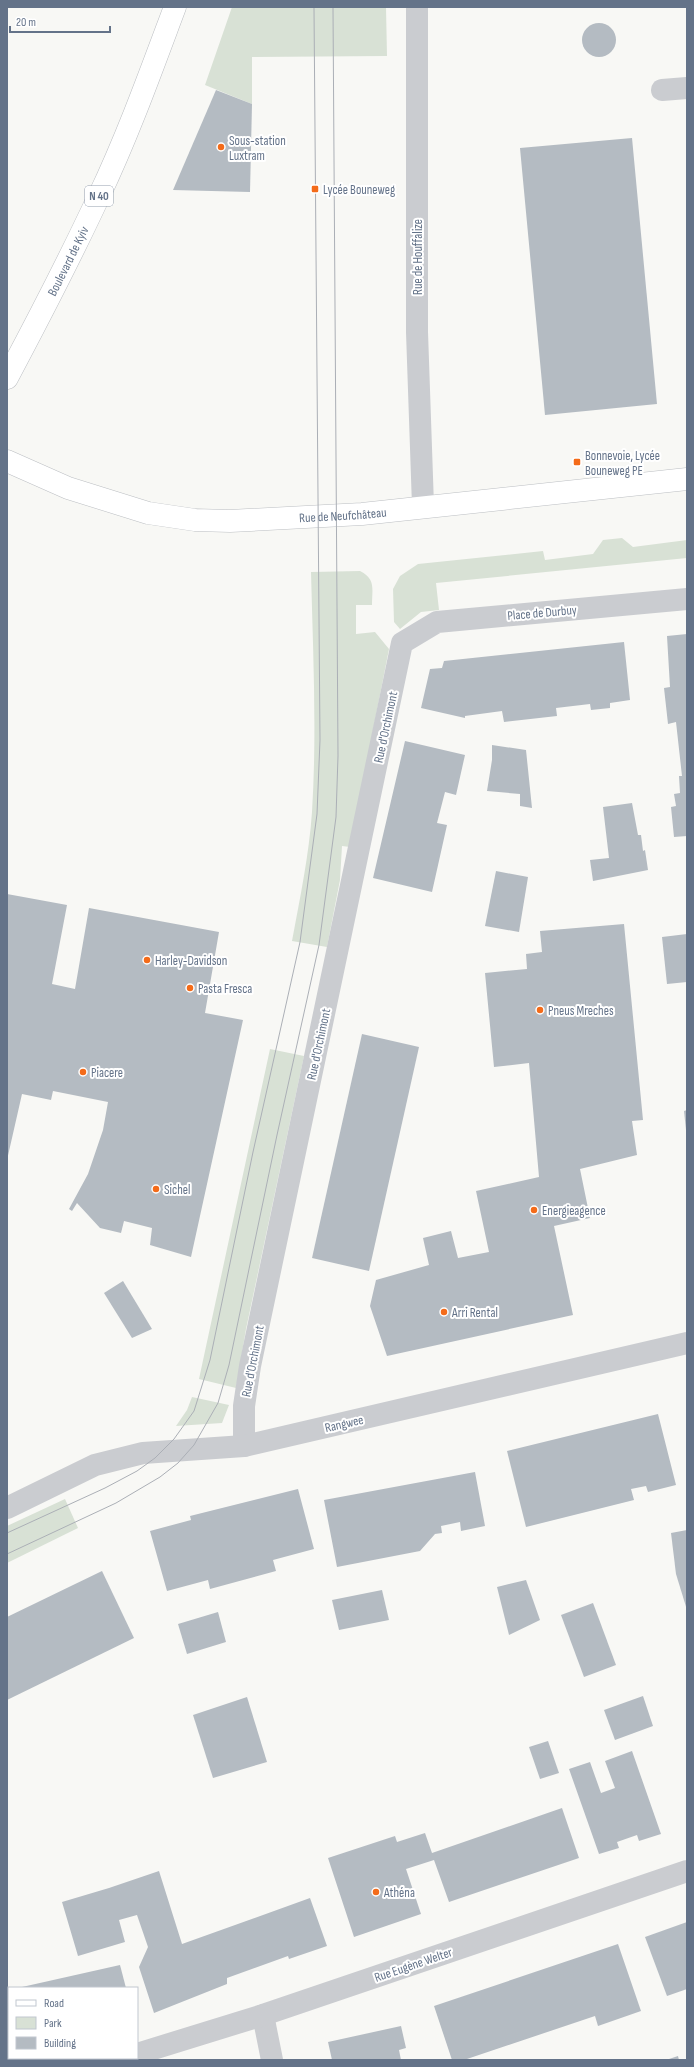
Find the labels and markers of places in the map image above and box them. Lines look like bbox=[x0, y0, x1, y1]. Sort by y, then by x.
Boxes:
place label: Sous-station Luxtram bbox=[229, 133, 286, 164]
marker: Sous-station Luxtram bbox=[216, 142, 226, 152]
place label: Lycée Bouneweg bbox=[323, 182, 395, 198]
marker: Lycée Bouneweg bbox=[310, 184, 320, 194]
place label: Bonnevoie, Lycée Bouneweg PE bbox=[585, 448, 660, 479]
marker: Bonnevoie, Lycée Bouneweg PE bbox=[572, 457, 582, 467]
place label: Harley-Davidson bbox=[155, 953, 227, 969]
marker: Harley-Davidson bbox=[142, 955, 152, 965]
place label: Pasta Fresca bbox=[198, 981, 252, 997]
marker: Pasta Fresca bbox=[185, 983, 195, 993]
place label: Pneus Mreches bbox=[548, 1003, 614, 1019]
marker: Pneus Mreches bbox=[535, 1005, 545, 1015]
place label: Piacere bbox=[91, 1065, 123, 1081]
marker: Piacere bbox=[78, 1067, 88, 1077]
place label: Sichel bbox=[164, 1182, 190, 1198]
marker: Sichel bbox=[151, 1184, 161, 1194]
place label: Energieagence bbox=[542, 1203, 606, 1219]
marker: Energieagence bbox=[529, 1205, 539, 1215]
place label: Arri Rental bbox=[451, 1305, 498, 1321]
marker: Arri Rental bbox=[439, 1307, 449, 1317]
place label: Athéna bbox=[383, 1885, 415, 1901]
marker: Athéna bbox=[371, 1887, 381, 1897]

